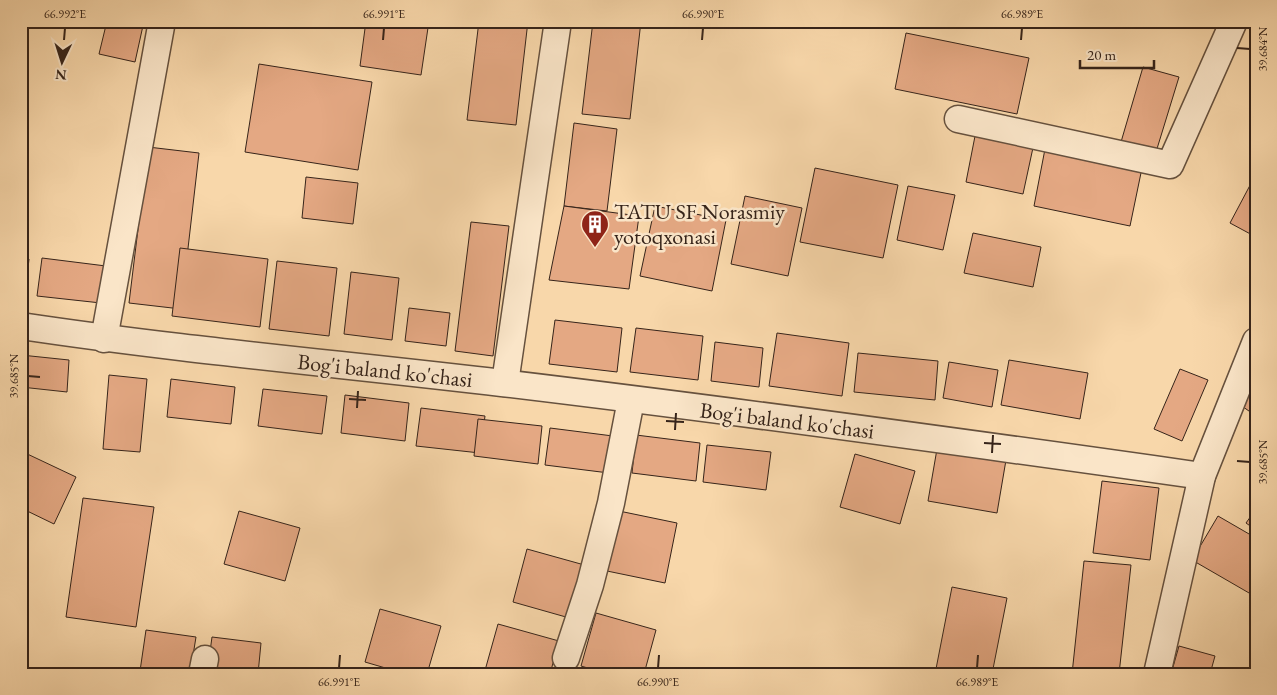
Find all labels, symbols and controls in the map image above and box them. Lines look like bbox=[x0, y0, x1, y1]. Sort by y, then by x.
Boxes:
text: 66.992°E bbox=[44, 6, 86, 22]
text: 66.991°E bbox=[363, 6, 405, 22]
text: 66.990°E bbox=[682, 6, 724, 22]
text: 66.989°E bbox=[1001, 6, 1043, 22]
text: 39.684°N bbox=[1255, 26, 1271, 71]
north arrow bbox=[38, 38, 88, 88]
scale bar bbox=[1080, 38, 1153, 70]
text: 20 m bbox=[1087, 45, 1116, 64]
text: N bbox=[54, 66, 67, 84]
place label: TATU SF Norasmiy yotoqxonasi bbox=[614, 197, 785, 251]
building icon: TATU SF Norasmiy yotoqxonasi bbox=[580, 209, 610, 248]
street label: Bog'i baland ko'chasi bbox=[296, 347, 474, 394]
text: 39.685°N bbox=[6, 353, 22, 398]
street label: Bog'i baland ko'chasi bbox=[698, 395, 876, 446]
text: 39.685°N bbox=[1255, 439, 1271, 484]
text: 66.991°E bbox=[318, 674, 360, 690]
text: 66.990°E bbox=[637, 674, 679, 690]
text: 66.989°E bbox=[956, 674, 998, 690]

